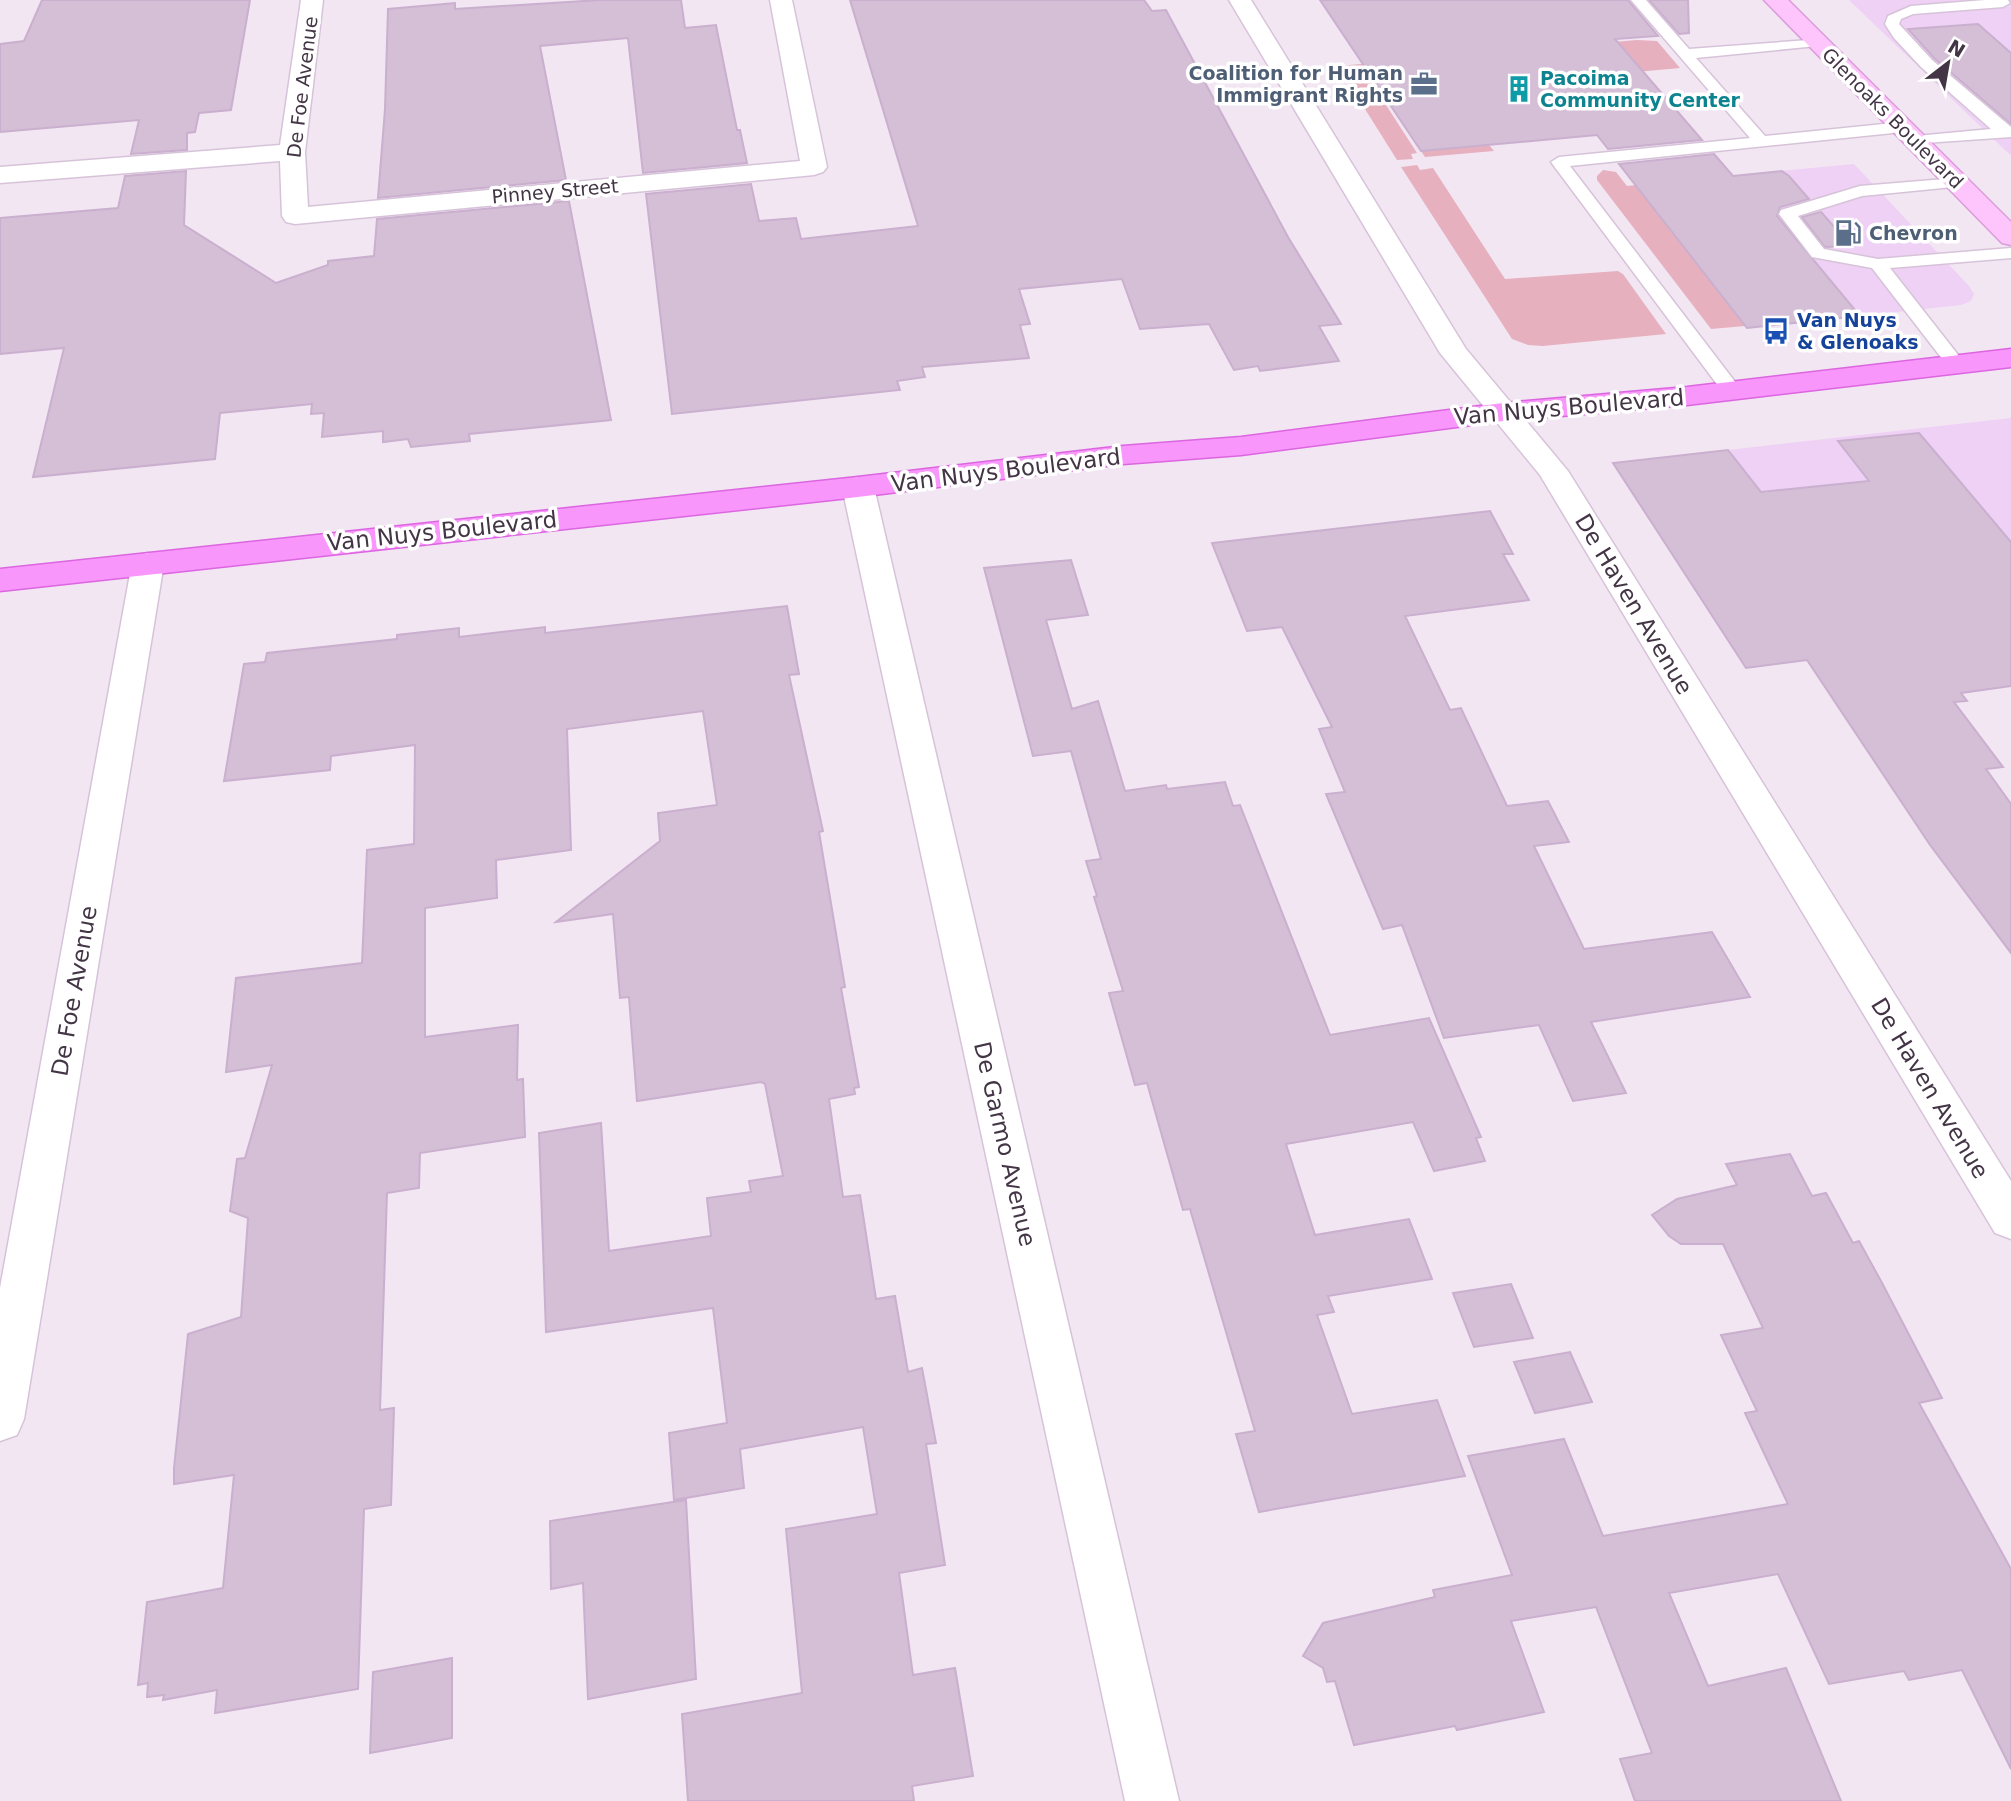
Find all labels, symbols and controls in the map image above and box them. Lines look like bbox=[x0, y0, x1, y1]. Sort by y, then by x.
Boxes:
street label: De Foe Avenue bbox=[282, 15, 322, 159]
north arrow bbox=[1913, 28, 1983, 98]
text: N bbox=[1944, 35, 1969, 62]
street label: Glenoaks Boulevard bbox=[1818, 43, 1968, 193]
place label: Coalition for Human Immigrant Rights bbox=[1188, 62, 1403, 106]
place label: Pacoima Community Center bbox=[1540, 67, 1741, 111]
office icon: Coalition for Human Immigrant Rights bbox=[1409, 69, 1439, 99]
building icon: Pacoima Community Center bbox=[1504, 74, 1534, 104]
street label: Pinney Street bbox=[491, 175, 619, 207]
fuel station icon: Chevron bbox=[1833, 218, 1863, 248]
place label: Chevron bbox=[1869, 222, 1958, 244]
place label: Van Nuys & Glenoaks bbox=[1797, 309, 1919, 353]
bus stop icon: Van Nuys & Glenoaks bbox=[1761, 316, 1791, 346]
street label: Van Nuys Boulevard bbox=[1453, 384, 1685, 430]
street label: Van Nuys Boulevard bbox=[890, 443, 1122, 497]
street label: Van Nuys Boulevard bbox=[326, 506, 558, 556]
street label: De Haven Avenue bbox=[1570, 509, 1698, 699]
street label: De Foe Avenue bbox=[46, 904, 102, 1078]
street label: De Haven Avenue bbox=[1866, 993, 1994, 1183]
street label: De Garmo Avenue bbox=[969, 1039, 1041, 1249]

